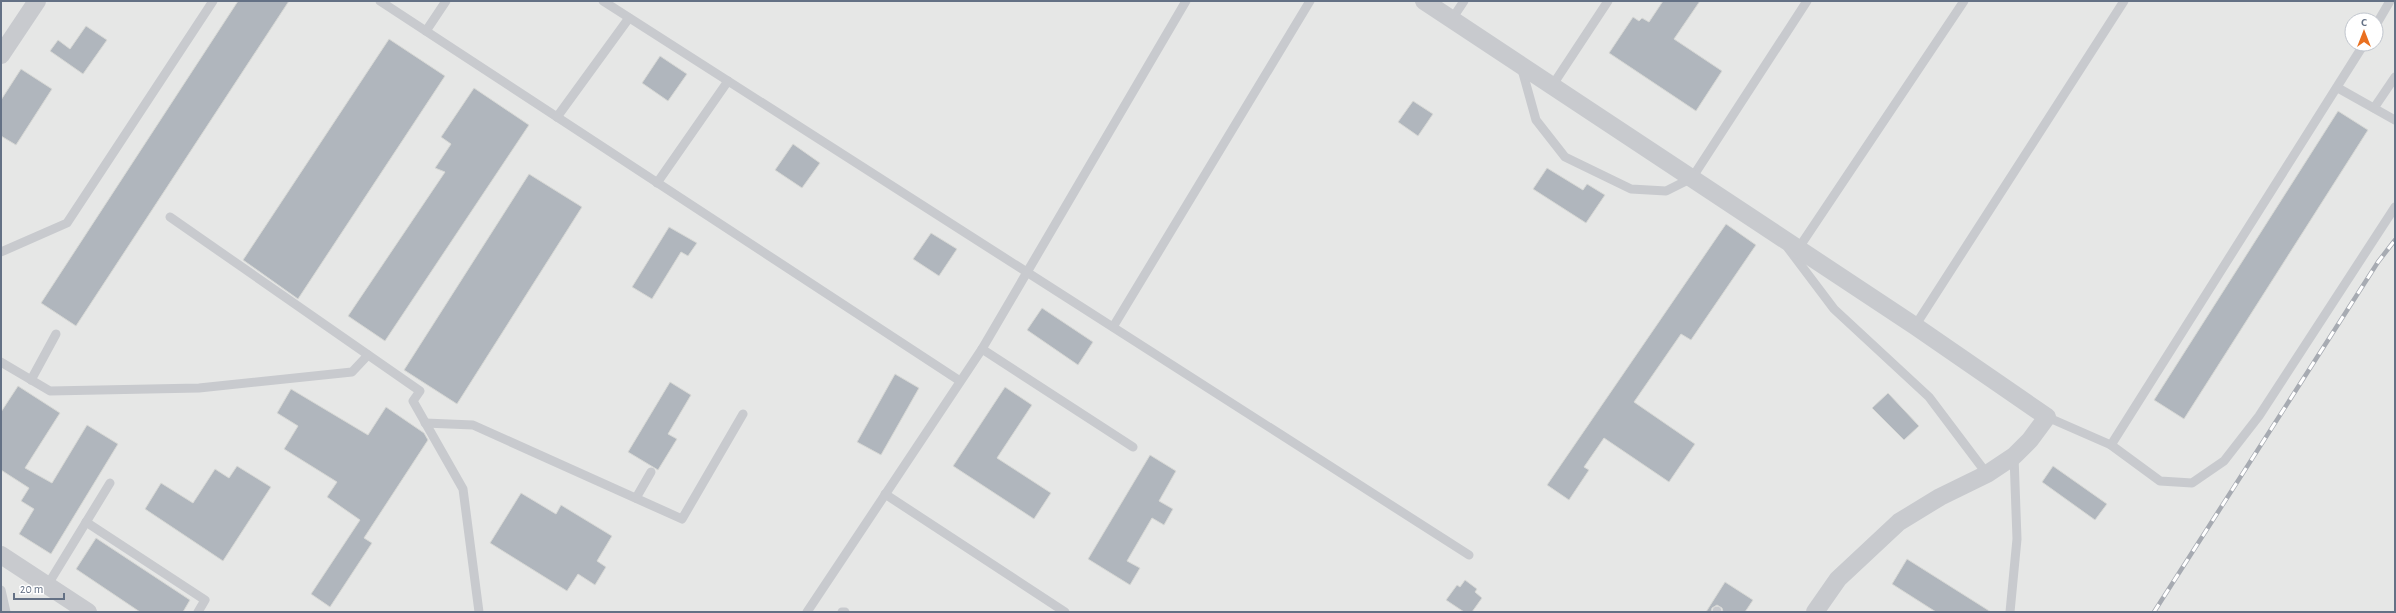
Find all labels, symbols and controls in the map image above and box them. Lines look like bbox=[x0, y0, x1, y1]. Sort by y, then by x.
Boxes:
north arrow bbox=[2344, 12, 2384, 52]
text: С bbox=[2361, 17, 2367, 28]
scale bar bbox=[14, 575, 64, 601]
text: 20 m bbox=[20, 583, 43, 595]

